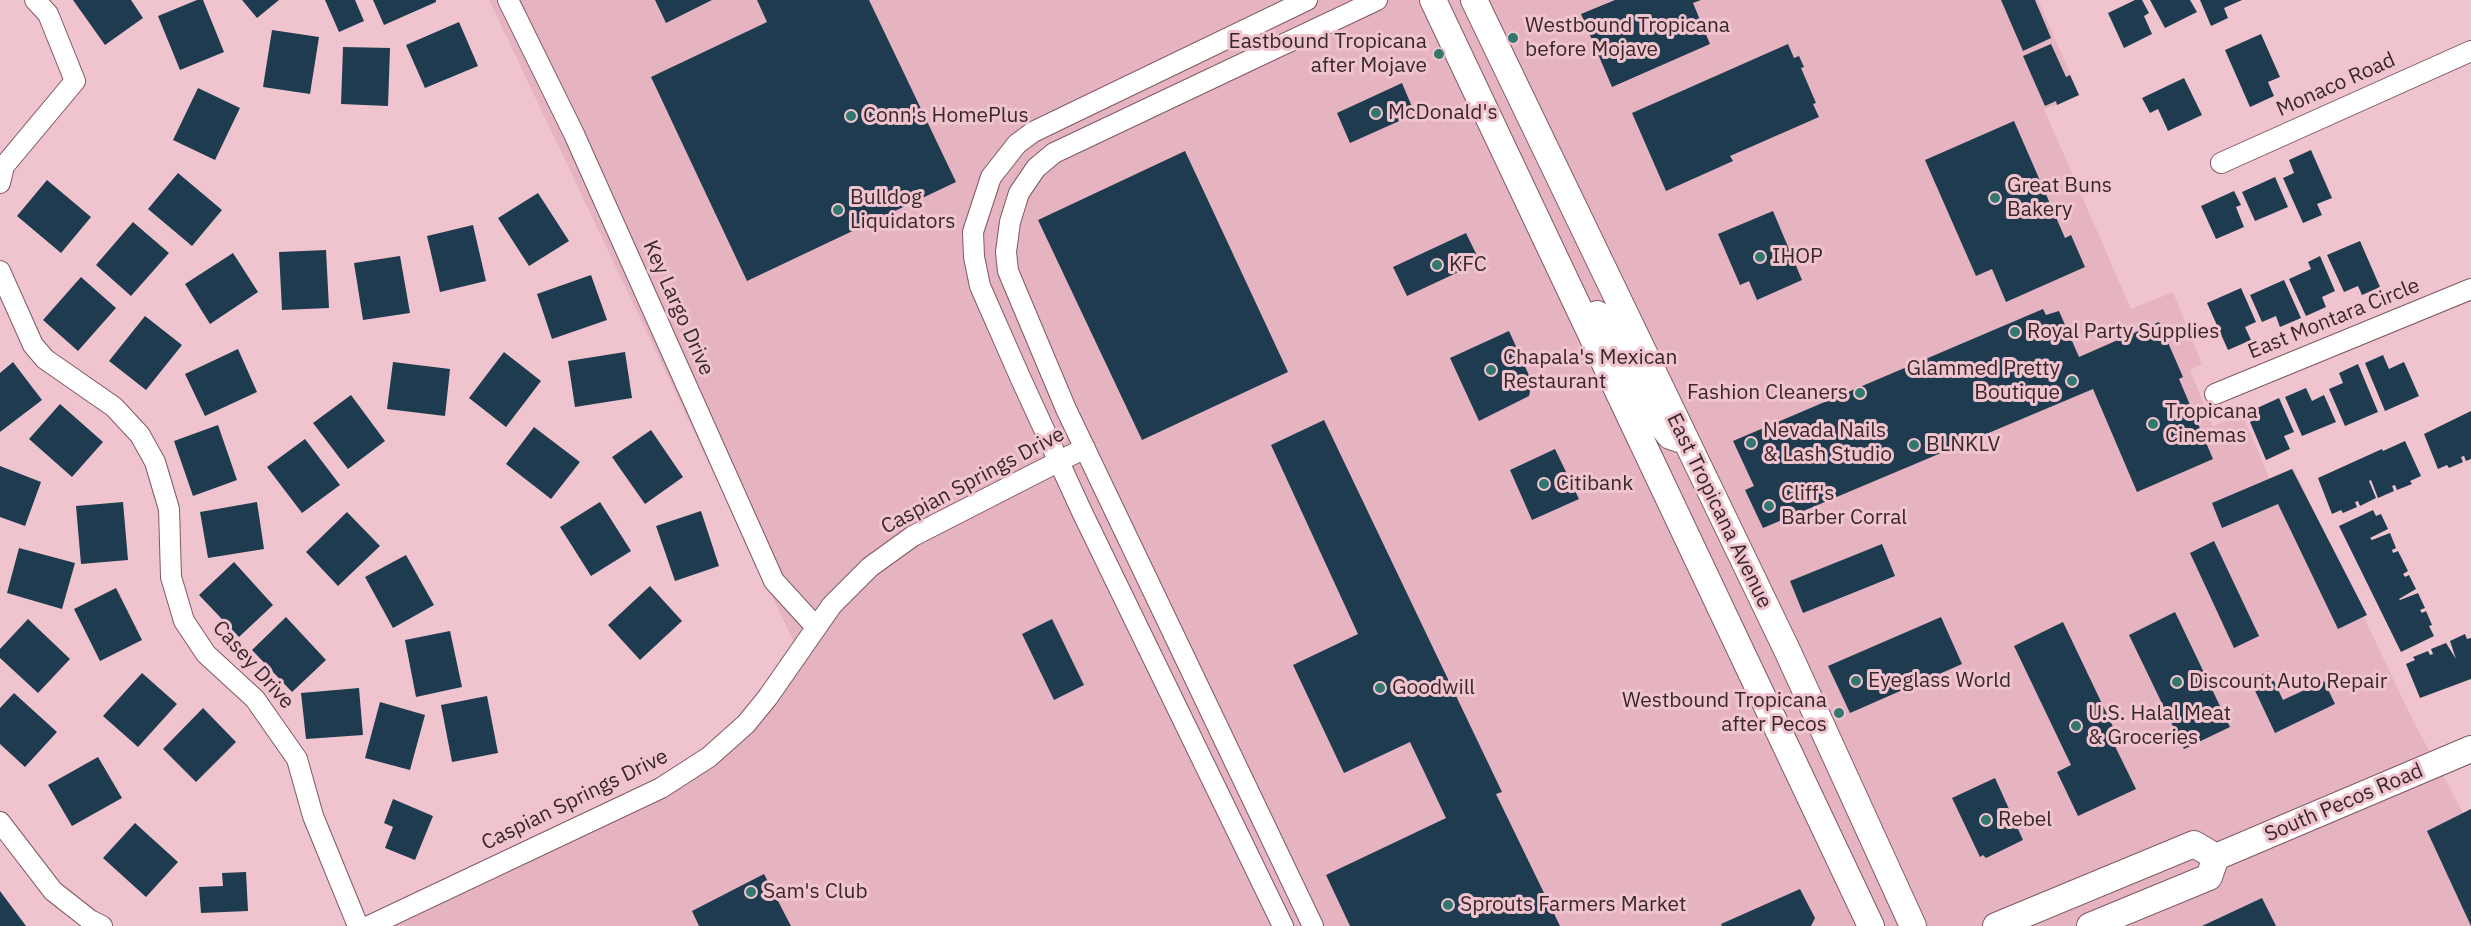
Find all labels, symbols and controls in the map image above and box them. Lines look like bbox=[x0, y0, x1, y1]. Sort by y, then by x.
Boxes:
place label: Westbound Tropicana before Mojave bbox=[1525, 13, 1730, 63]
place label: Eastbound Tropicana after Mojave bbox=[1228, 29, 1427, 79]
marker: Westbound Tropicana before Mojave bbox=[1506, 31, 1520, 45]
marker: Eastbound Tropicana after Mojave bbox=[1432, 47, 1446, 61]
street label: Monaco Road bbox=[2273, 48, 2399, 122]
place label: McDonald's bbox=[1388, 100, 1498, 126]
place label: Conn's HomePlus bbox=[863, 103, 1029, 129]
marker: McDonald's bbox=[1369, 106, 1383, 120]
marker: Conn's HomePlus bbox=[844, 109, 858, 123]
place label: Great Buns Bakery bbox=[2007, 173, 2112, 223]
place label: Bulldog Liquidators bbox=[850, 185, 956, 235]
marker: Great Buns Bakery bbox=[1988, 191, 2002, 205]
marker: Bulldog Liquidators bbox=[831, 203, 845, 217]
street label: Key Largo Drive bbox=[637, 237, 719, 379]
place label: IHOP bbox=[1772, 244, 1823, 270]
marker: IHOP bbox=[1753, 250, 1767, 264]
place label: KFC bbox=[1449, 252, 1487, 278]
marker: KFC bbox=[1430, 258, 1444, 272]
street label: East Montara Circle bbox=[2245, 273, 2423, 365]
place label: Royal Party Supplies bbox=[2027, 319, 2219, 345]
marker: Royal Party Supplies bbox=[2008, 325, 2022, 339]
place label: Chapala's Mexican Restaurant bbox=[1503, 345, 1677, 395]
place label: Glammed Pretty Boutique bbox=[1906, 356, 2060, 406]
marker: Chapala's Mexican Restaurant bbox=[1484, 363, 1498, 377]
marker: Glammed Pretty Boutique bbox=[2065, 374, 2079, 388]
place label: Fashion Cleaners bbox=[1687, 380, 1848, 406]
marker: Fashion Cleaners bbox=[1853, 386, 1867, 400]
place label: Tropicana Cinemas bbox=[2165, 399, 2258, 449]
street label: East Tropicana Avenue bbox=[1661, 409, 1777, 613]
marker: Tropicana Cinemas bbox=[2146, 417, 2160, 431]
place label: Nevada Nails & Lash Studio bbox=[1763, 418, 1892, 468]
street label: Caspian Springs Drive bbox=[877, 422, 1069, 540]
place label: BLNKLV bbox=[1926, 432, 2000, 458]
marker: Nevada Nails & Lash Studio bbox=[1744, 436, 1758, 450]
marker: BLNKLV bbox=[1907, 438, 1921, 452]
place label: Citibank bbox=[1556, 471, 1633, 497]
marker: Citibank bbox=[1537, 477, 1551, 491]
place label: Cliff's Barber Corral bbox=[1781, 481, 1907, 531]
marker: Cliff's Barber Corral bbox=[1762, 499, 1776, 513]
street label: Casey Drive bbox=[207, 616, 299, 714]
place label: Eyeglass World bbox=[1868, 668, 2011, 694]
place label: Discount Auto Repair bbox=[2189, 669, 2387, 695]
marker: Eyeglass World bbox=[1849, 674, 1863, 688]
place label: Goodwill bbox=[1392, 675, 1475, 701]
marker: Discount Auto Repair bbox=[2170, 675, 2184, 689]
marker: Goodwill bbox=[1373, 681, 1387, 695]
place label: Westbound Tropicana after Pecos bbox=[1622, 688, 1827, 738]
place label: U.S. Halal Meat & Groceries bbox=[2088, 701, 2231, 751]
marker: Westbound Tropicana after Pecos bbox=[1832, 706, 1846, 720]
marker: U.S. Halal Meat & Groceries bbox=[2069, 719, 2083, 733]
street label: Caspian Springs Drive bbox=[478, 744, 672, 856]
street label: South Pecos Road bbox=[2261, 758, 2427, 848]
place label: Rebel bbox=[1998, 807, 2052, 833]
marker: Rebel bbox=[1979, 813, 1993, 827]
place label: Sam's Club bbox=[763, 879, 868, 905]
marker: Sam's Club bbox=[744, 885, 758, 899]
place label: Sprouts Farmers Market bbox=[1460, 892, 1686, 918]
marker: Sprouts Farmers Market bbox=[1441, 898, 1455, 912]

